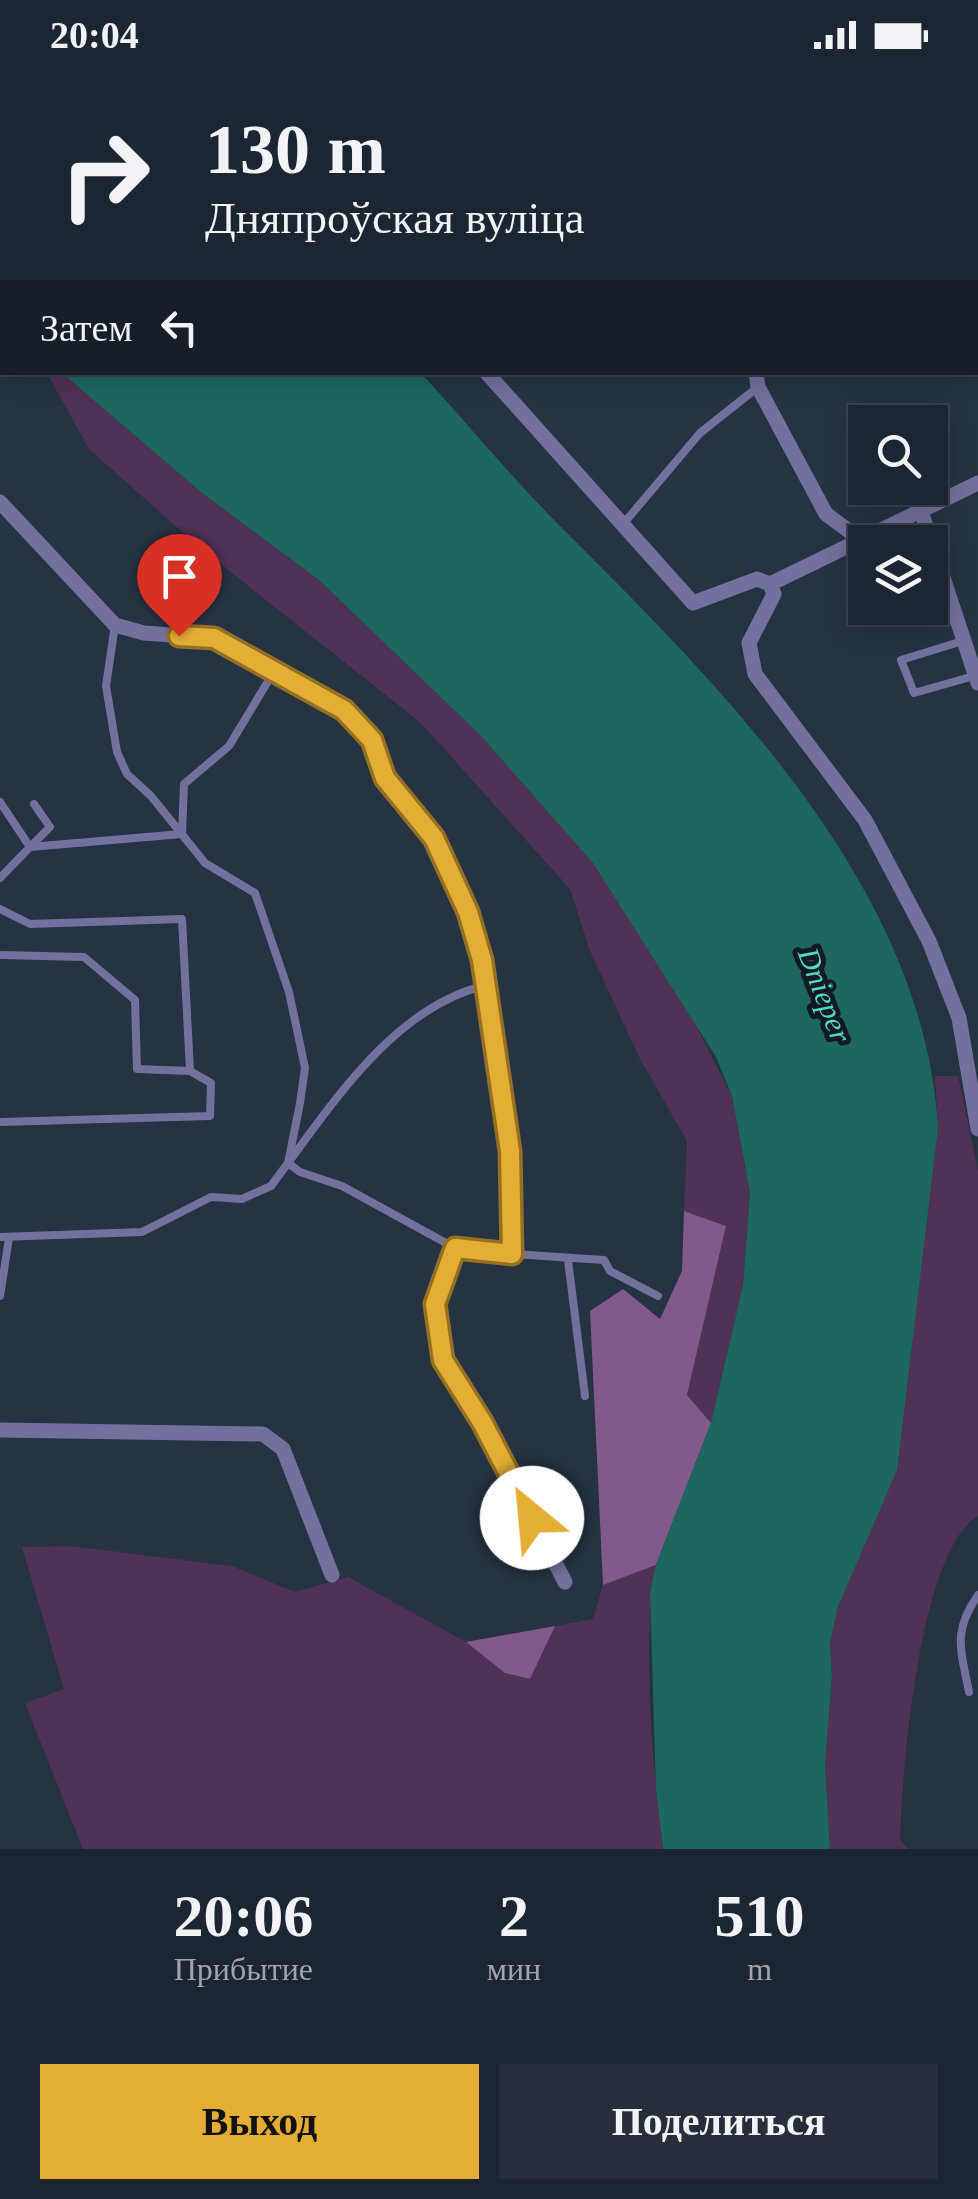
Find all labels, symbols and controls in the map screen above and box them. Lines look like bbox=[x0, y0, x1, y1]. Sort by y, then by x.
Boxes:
text: 20:04 bbox=[50, 14, 139, 56]
icon: right bbox=[40, 110, 170, 240]
text: 130 m bbox=[205, 111, 386, 188]
text: Дняпроўская вуліца bbox=[205, 193, 584, 243]
icon: left bbox=[152, 300, 207, 355]
text: Затем bbox=[40, 307, 132, 349]
map controls bbox=[848, 405, 948, 625]
button: search bbox=[848, 405, 948, 505]
button: layers bbox=[848, 525, 948, 625]
pin bbox=[137, 534, 222, 637]
icon: arrive bbox=[152, 549, 207, 604]
water label: Dnieper bbox=[792, 942, 858, 1047]
position arrow bbox=[480, 1466, 584, 1570]
text: 20:06 bbox=[173, 1883, 313, 1949]
text: 2 bbox=[499, 1883, 529, 1949]
text: 510 bbox=[715, 1883, 805, 1949]
text: Прибытие bbox=[174, 1951, 313, 1987]
text: мин bbox=[487, 1951, 541, 1987]
text: m bbox=[747, 1951, 772, 1987]
button: Выход bbox=[40, 2064, 479, 2179]
button: Поделиться bbox=[499, 2064, 938, 2179]

